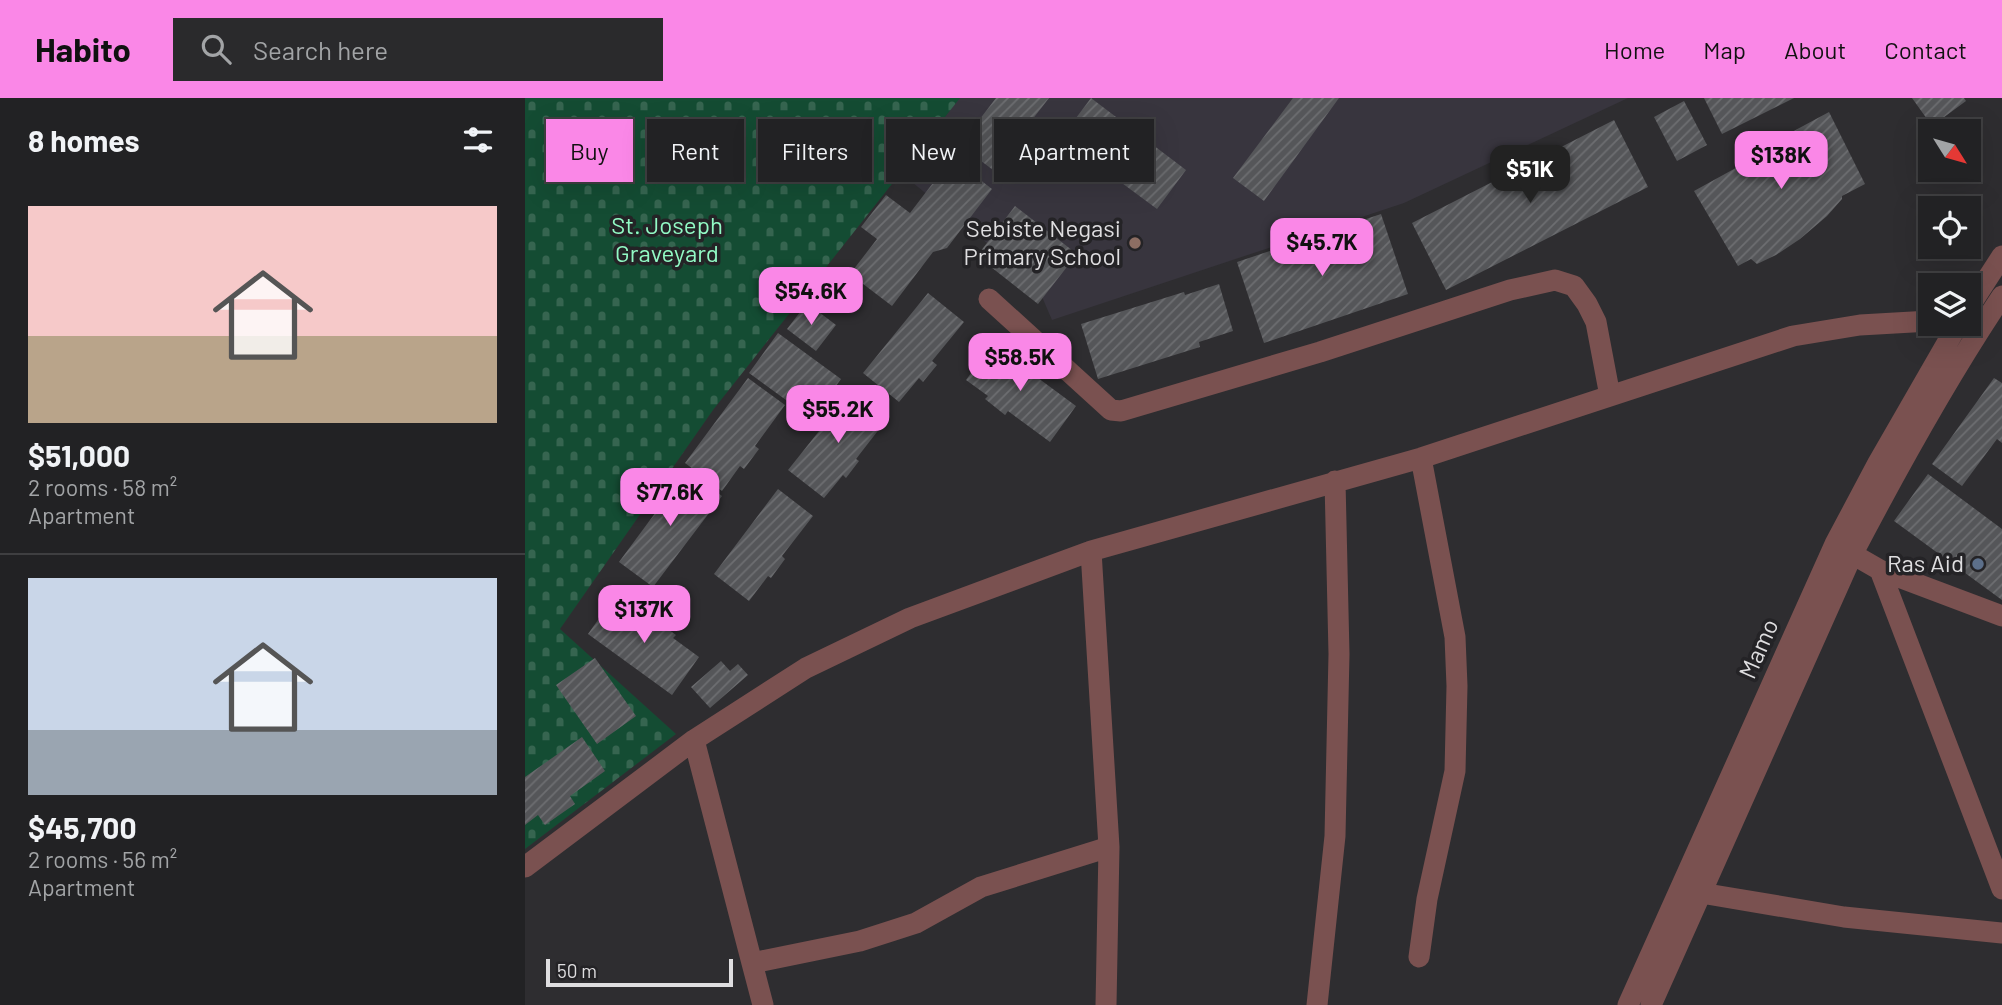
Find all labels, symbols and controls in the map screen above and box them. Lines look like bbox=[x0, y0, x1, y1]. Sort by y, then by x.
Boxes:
search box bbox=[173, 18, 663, 81]
text: Habito bbox=[35, 29, 131, 69]
icon: search bbox=[197, 30, 235, 68]
text: Search here bbox=[253, 34, 388, 65]
text: Home bbox=[1604, 35, 1665, 64]
text: Map bbox=[1703, 35, 1746, 64]
text: About bbox=[1784, 35, 1846, 64]
text: Contact bbox=[1884, 35, 1967, 64]
chip: Buy bbox=[546, 119, 633, 182]
chip: Rent bbox=[647, 119, 744, 182]
chip: Filters bbox=[758, 119, 872, 182]
chip: New bbox=[886, 119, 980, 182]
chip: Apartment bbox=[994, 119, 1154, 182]
north arrow bbox=[1918, 119, 1981, 182]
map controls bbox=[1918, 119, 1981, 336]
icon: filters bbox=[459, 121, 497, 159]
text: 8 homes bbox=[28, 122, 139, 158]
pin: $138K bbox=[1732, 132, 1830, 191]
text: $138K bbox=[1751, 140, 1811, 168]
pin: $51K bbox=[1489, 146, 1571, 205]
text: $51K bbox=[1506, 154, 1554, 182]
button: locate bbox=[1918, 196, 1981, 259]
park label: St. Joseph Graveyard bbox=[611, 210, 723, 267]
place label: Sebiste Negasi Primary School bbox=[964, 213, 1121, 270]
pin: $45.7K bbox=[1265, 218, 1379, 278]
text: $45.7K bbox=[1286, 227, 1358, 255]
marker: Sebiste Negasi Primary School bbox=[1127, 235, 1143, 251]
icon: home bbox=[200, 252, 326, 378]
pin: $54.6K bbox=[754, 268, 868, 327]
button: layers bbox=[1918, 273, 1981, 336]
text: $54.6K bbox=[775, 276, 847, 304]
pin: $58.5K bbox=[963, 334, 1077, 393]
text: $58.5K bbox=[984, 342, 1056, 370]
pin: $55.2K bbox=[781, 386, 895, 445]
text: $55.2K bbox=[802, 394, 874, 422]
text: $51,000 bbox=[28, 437, 130, 473]
pin: $77.6K bbox=[613, 468, 727, 528]
text: 2 rooms · 58 m² bbox=[28, 473, 177, 501]
text: $77.6K bbox=[636, 477, 704, 505]
text: Apartment bbox=[28, 501, 135, 529]
place label: Ras Aid bbox=[1887, 548, 1964, 577]
marker: Ras Aid bbox=[1970, 556, 1986, 572]
pin: $137K bbox=[595, 586, 693, 645]
text: $137K bbox=[614, 594, 674, 622]
street label: Mamo bbox=[1732, 614, 1784, 683]
icon: home bbox=[200, 624, 326, 750]
text: $45,700 bbox=[28, 809, 137, 845]
text: 2 rooms · 56 m² bbox=[28, 845, 177, 873]
text: Apartment bbox=[28, 873, 135, 901]
scale bar bbox=[546, 956, 733, 988]
text: 50 m bbox=[557, 959, 597, 982]

